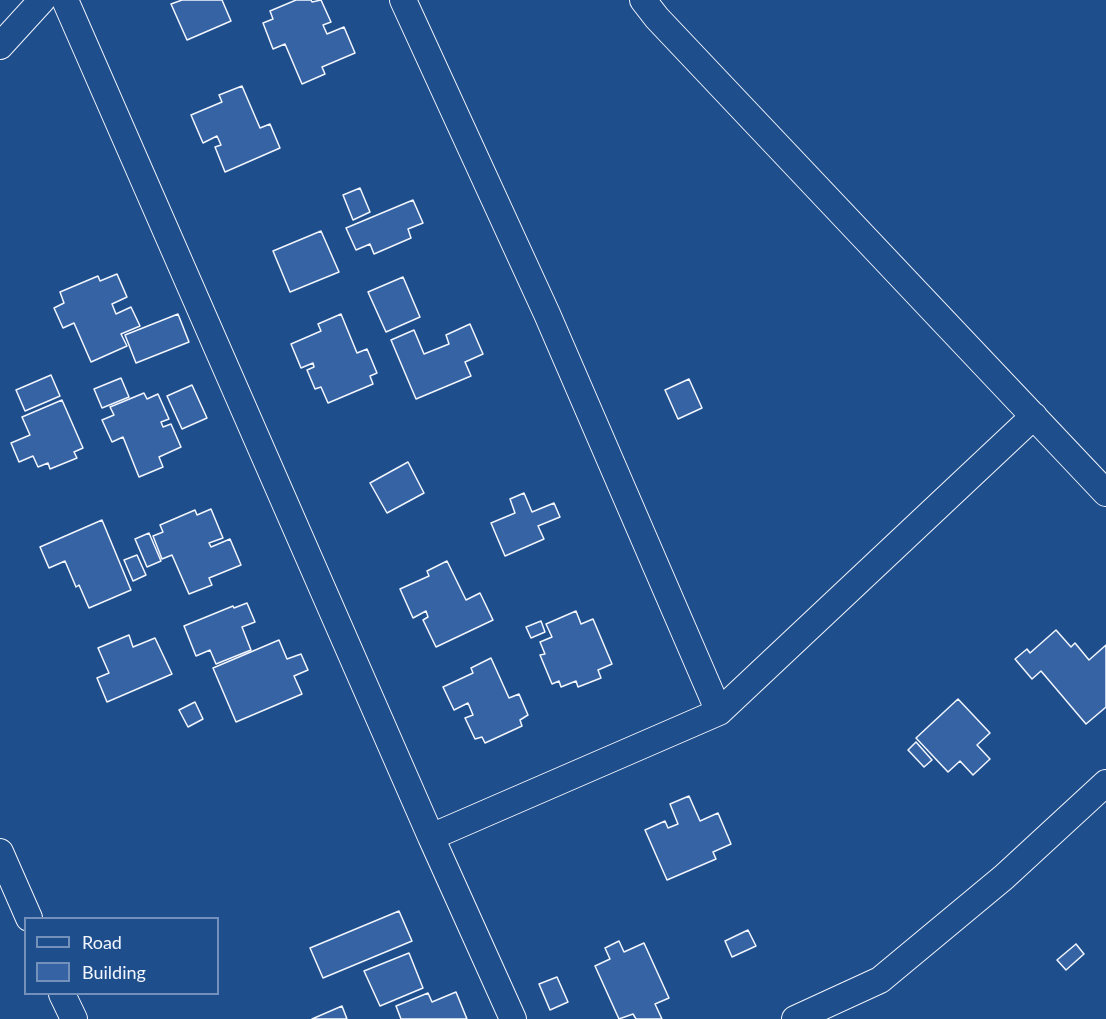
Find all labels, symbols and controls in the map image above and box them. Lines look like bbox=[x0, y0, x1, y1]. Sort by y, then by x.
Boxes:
legend bbox=[24, 917, 219, 995]
text: Road bbox=[82, 931, 122, 953]
text: Building bbox=[82, 961, 146, 983]

